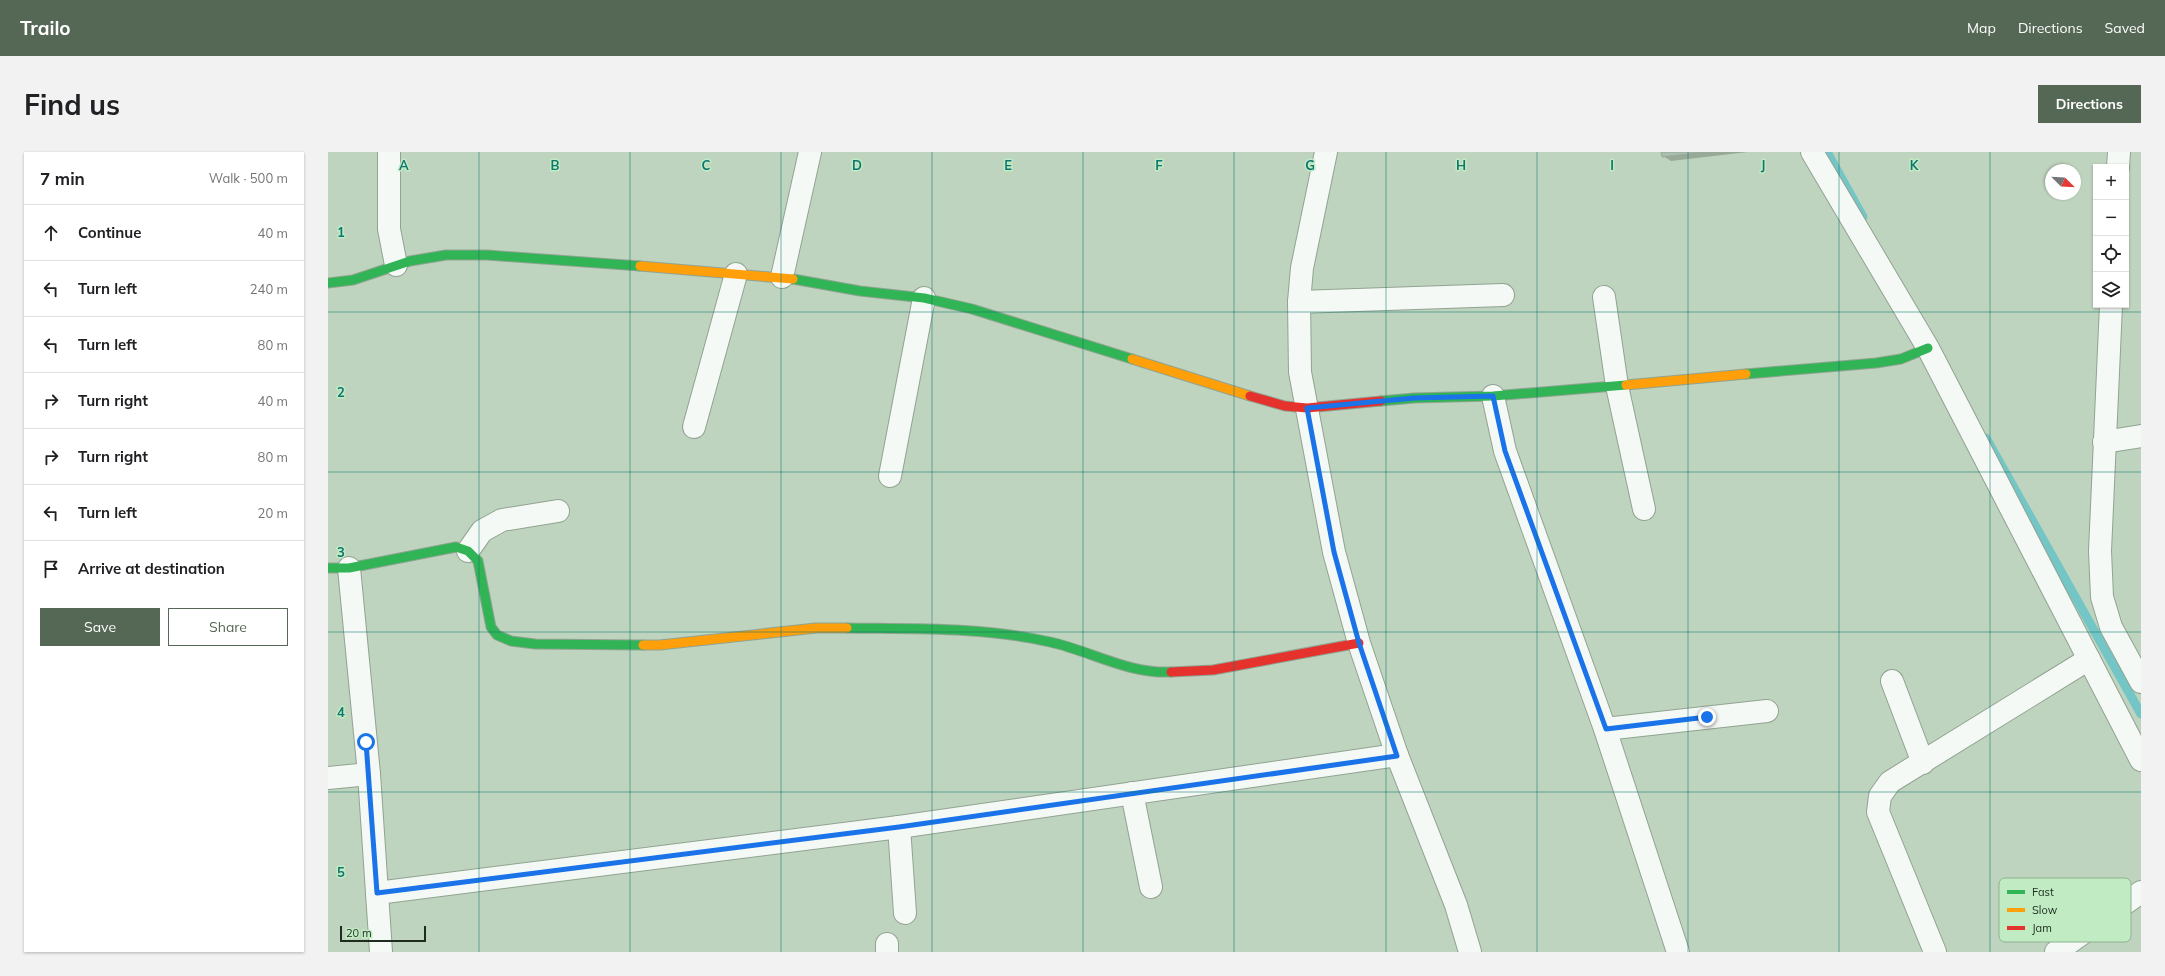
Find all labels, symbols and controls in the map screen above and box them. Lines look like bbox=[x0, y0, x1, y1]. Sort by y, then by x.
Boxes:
text: Trailo bbox=[20, 16, 71, 40]
text: Map bbox=[1967, 19, 1996, 37]
text: Directions bbox=[2018, 19, 2083, 37]
text: Saved bbox=[2105, 19, 2145, 37]
button: Directions bbox=[2038, 85, 2141, 123]
text: Find us bbox=[24, 87, 120, 122]
text: A bbox=[399, 157, 409, 173]
text: B bbox=[551, 157, 560, 173]
text: C bbox=[702, 157, 711, 173]
text: D bbox=[852, 157, 862, 173]
text: E bbox=[1004, 157, 1012, 173]
text: F bbox=[1155, 157, 1163, 173]
text: G bbox=[1305, 157, 1315, 173]
text: H bbox=[1456, 157, 1466, 173]
text: I bbox=[1610, 157, 1614, 173]
text: J bbox=[1761, 157, 1765, 173]
text: K bbox=[1910, 157, 1920, 173]
north arrow bbox=[2045, 164, 2081, 200]
map controls bbox=[2093, 164, 2129, 308]
button: + bbox=[2093, 164, 2129, 200]
text: 7 min bbox=[40, 168, 85, 189]
text: Walk · 500 m bbox=[209, 170, 288, 186]
button: − bbox=[2093, 200, 2129, 236]
icon: ahead bbox=[40, 222, 62, 244]
text: Continue bbox=[78, 223, 141, 242]
text: 1 bbox=[337, 224, 345, 240]
text: 40 m bbox=[258, 225, 288, 241]
button: locate bbox=[2093, 236, 2129, 272]
button: layers bbox=[2093, 272, 2129, 308]
icon: left bbox=[40, 278, 62, 300]
text: Turn left bbox=[78, 279, 137, 298]
text: 240 m bbox=[250, 281, 288, 297]
icon: left bbox=[40, 334, 62, 356]
text: Turn left bbox=[78, 335, 137, 354]
text: 80 m bbox=[258, 337, 288, 353]
text: 2 bbox=[337, 384, 345, 400]
icon: right bbox=[40, 390, 62, 412]
text: Turn right bbox=[78, 391, 148, 410]
text: 40 m bbox=[258, 393, 288, 409]
icon: right bbox=[40, 446, 62, 468]
text: Turn right bbox=[78, 447, 148, 466]
text: 80 m bbox=[258, 449, 288, 465]
icon: left bbox=[40, 502, 62, 524]
text: Turn left bbox=[78, 503, 137, 522]
text: 20 m bbox=[258, 505, 288, 521]
text: 3 bbox=[337, 544, 345, 560]
icon: arrive bbox=[40, 558, 62, 580]
text: Arrive at destination bbox=[78, 559, 225, 578]
button: Save bbox=[40, 608, 160, 646]
button: Share bbox=[168, 608, 288, 646]
text: 4 bbox=[337, 704, 345, 720]
route end bbox=[1698, 708, 1716, 726]
route start bbox=[357, 733, 375, 751]
text: 5 bbox=[337, 864, 345, 880]
legend bbox=[1999, 878, 2131, 942]
text: Fast bbox=[2032, 885, 2054, 899]
text: Slow bbox=[2032, 903, 2058, 917]
text: Jam bbox=[2032, 921, 2052, 935]
scale bar bbox=[340, 924, 426, 943]
text: 20 m bbox=[346, 926, 372, 940]

